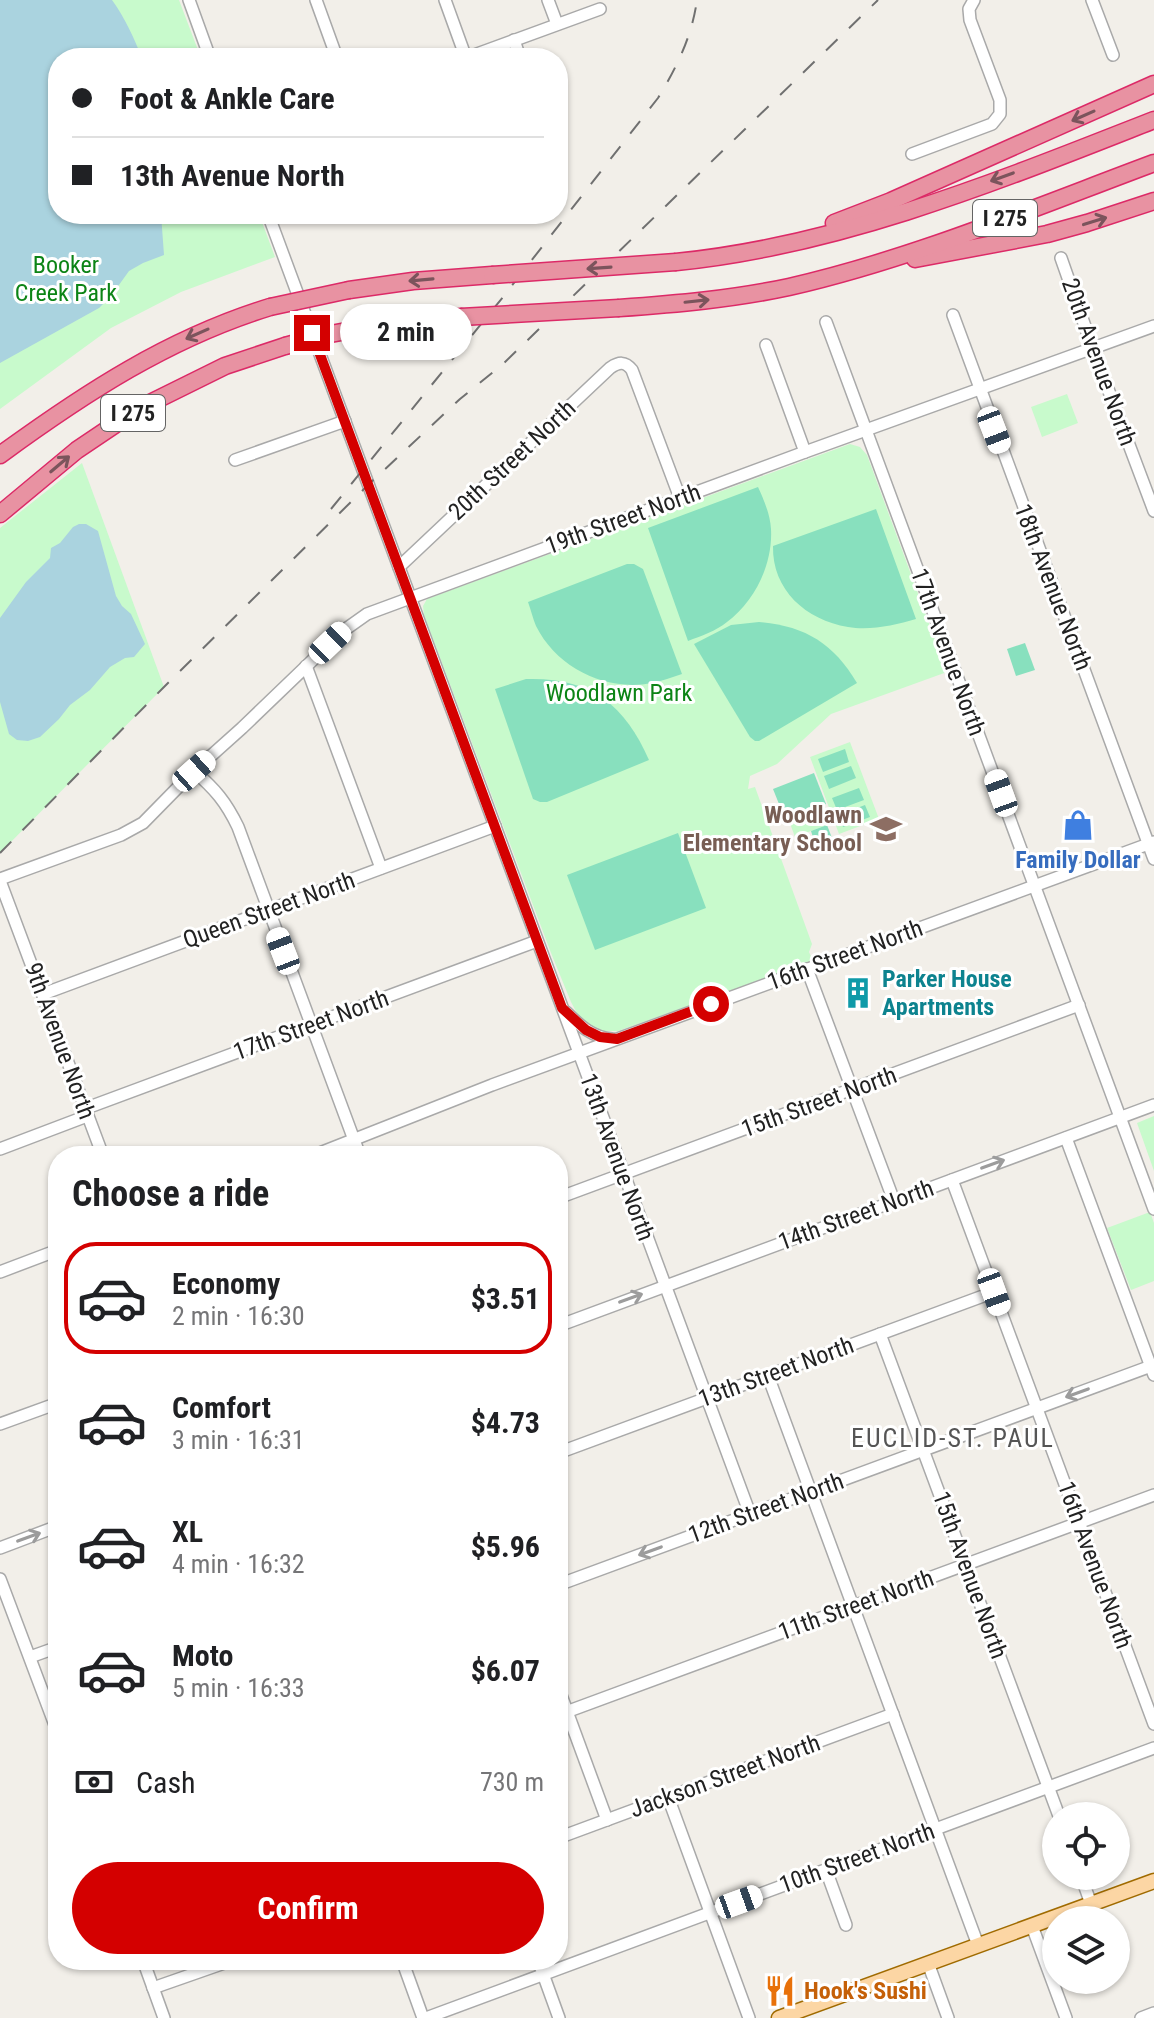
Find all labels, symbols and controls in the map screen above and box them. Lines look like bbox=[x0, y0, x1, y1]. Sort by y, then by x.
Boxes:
text: Foot & Ankle Care bbox=[120, 81, 335, 116]
one-way arrow bbox=[1071, 109, 1096, 124]
text: 13th Avenue North bbox=[120, 158, 345, 193]
one-way arrow bbox=[990, 171, 1015, 186]
road number: I 275 bbox=[973, 200, 1037, 236]
one-way arrow bbox=[1082, 212, 1107, 227]
park label: Booker Creek Park bbox=[15, 251, 117, 307]
one-way arrow bbox=[586, 261, 613, 276]
one-way arrow bbox=[408, 273, 435, 288]
street label: 20th Avenue North bbox=[1056, 275, 1142, 449]
one-way arrow bbox=[683, 294, 709, 309]
callout: 2 min bbox=[340, 305, 472, 361]
route end bbox=[294, 315, 330, 351]
text: 2 min bbox=[377, 317, 435, 347]
one-way arrow bbox=[185, 327, 210, 342]
street label: 20th Street North bbox=[443, 394, 581, 526]
road number: I 275 bbox=[101, 395, 165, 431]
car bbox=[974, 403, 1014, 457]
one-way arrow bbox=[49, 455, 70, 473]
street label: 19th Street North bbox=[542, 478, 704, 560]
street label: 18th Avenue North bbox=[1008, 500, 1098, 674]
street label: 17th Avenue North bbox=[905, 565, 991, 739]
car bbox=[304, 618, 356, 668]
park label: Woodlawn Park bbox=[546, 679, 692, 707]
car bbox=[168, 746, 220, 796]
car bbox=[982, 766, 1020, 820]
place label: Woodlawn Elementary School bbox=[683, 801, 862, 857]
shop icon: Family Dollar bbox=[1061, 808, 1095, 842]
school or university icon: Woodlawn Elementary School bbox=[869, 812, 903, 846]
place label: Family Dollar bbox=[1015, 846, 1141, 874]
street label: Queen Street North bbox=[179, 866, 359, 954]
street label: 16th Street North bbox=[764, 914, 926, 996]
car bbox=[263, 924, 303, 978]
street label: 9th Avenue North bbox=[19, 959, 101, 1123]
place label: Parker House Apartments bbox=[882, 965, 1012, 1021]
building icon: Parker House Apartments bbox=[841, 976, 875, 1010]
street label: 17th Street North bbox=[230, 984, 392, 1066]
route start bbox=[693, 986, 729, 1022]
street label: 15th Street North bbox=[738, 1061, 900, 1143]
street label: 13th Avenue North bbox=[574, 1070, 660, 1244]
one-way arrow bbox=[980, 1156, 1005, 1171]
text: Choose a ride bbox=[72, 1173, 269, 1215]
street label: 14th Street North bbox=[775, 1174, 937, 1256]
icon: car bbox=[76, 1262, 148, 1334]
car bbox=[975, 1265, 1013, 1319]
text: Economy bbox=[172, 1266, 280, 1301]
text: $3.51 bbox=[471, 1281, 540, 1316]
one-way arrow bbox=[618, 1290, 643, 1305]
text: 2 min · 16:30 bbox=[172, 1301, 305, 1331]
street label: 13th Street North bbox=[695, 1331, 857, 1413]
icon: car bbox=[76, 1386, 148, 1458]
one-way arrow bbox=[1065, 1387, 1090, 1401]
text: Comfort bbox=[172, 1390, 271, 1425]
text: $4.73 bbox=[471, 1405, 540, 1440]
district label: EUCLID-ST. PAUL bbox=[851, 1423, 1055, 1453]
text: 3 min · 16:31 bbox=[172, 1425, 305, 1455]
street label: 12th Street North bbox=[685, 1467, 847, 1549]
street label: 16th Avenue North bbox=[1052, 1478, 1138, 1652]
street label: 15th Avenue North bbox=[927, 1488, 1013, 1662]
icon: car bbox=[76, 1510, 148, 1582]
text: XL bbox=[172, 1514, 203, 1549]
one-way arrow bbox=[16, 1529, 41, 1543]
text: $5.96 bbox=[471, 1529, 540, 1564]
one-way arrow bbox=[638, 1545, 663, 1560]
text: 4 min · 16:32 bbox=[172, 1549, 305, 1579]
street label: 11th Street North bbox=[775, 1564, 937, 1646]
icon: car bbox=[76, 1634, 148, 1706]
text: Moto bbox=[172, 1638, 233, 1673]
text: $6.07 bbox=[471, 1653, 540, 1688]
text: 5 min · 16:33 bbox=[172, 1673, 305, 1703]
street label: Jackson Street North bbox=[626, 1729, 824, 1823]
icon: cash bbox=[72, 1760, 116, 1804]
text: Cash bbox=[136, 1765, 196, 1800]
text: 730 m bbox=[480, 1767, 544, 1797]
map controls bbox=[1042, 1802, 1130, 1994]
button: locate bbox=[1042, 1802, 1130, 1890]
street label: 10th Street North bbox=[776, 1817, 938, 1899]
button: Confirm bbox=[72, 1862, 544, 1954]
car bbox=[712, 1883, 766, 1921]
button: layers bbox=[1042, 1906, 1130, 1994]
restaurant icon: Hook's Sushi bbox=[763, 1974, 797, 2008]
place label: Hook's Sushi bbox=[804, 1977, 927, 2005]

